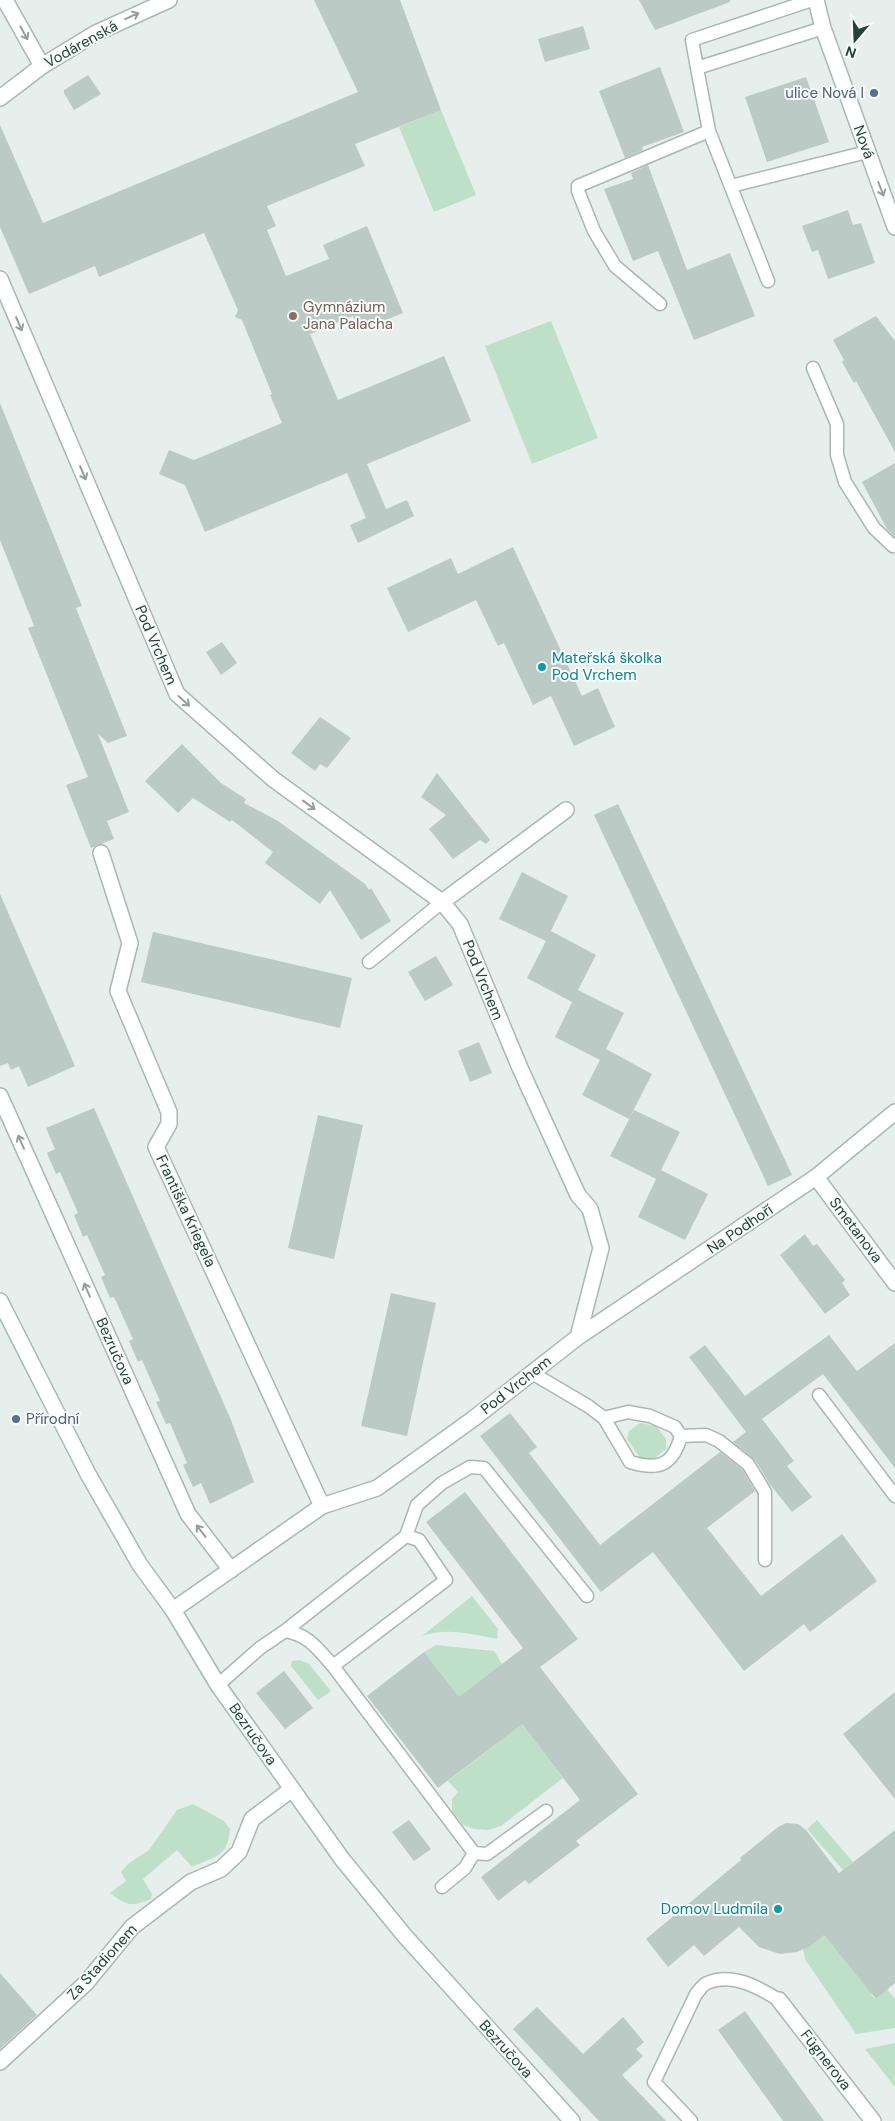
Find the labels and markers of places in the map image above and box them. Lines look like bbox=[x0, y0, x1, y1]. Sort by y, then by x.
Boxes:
place label: ulice Nová I bbox=[785, 83, 864, 103]
marker: ulice Nová I bbox=[868, 87, 880, 99]
place label: Gymnázium Jana Palacha bbox=[303, 297, 393, 334]
marker: Gymnázium Jana Palacha bbox=[287, 310, 299, 322]
place label: Mateřská školka Pod Vrchem bbox=[552, 648, 662, 685]
marker: Mateřská školka Pod Vrchem bbox=[536, 661, 548, 673]
place label: Přírodní bbox=[26, 1409, 80, 1429]
marker: Přírodní bbox=[10, 1413, 22, 1425]
place label: Domov Ludmila bbox=[661, 1899, 768, 1919]
marker: Domov Ludmila bbox=[772, 1903, 784, 1915]

